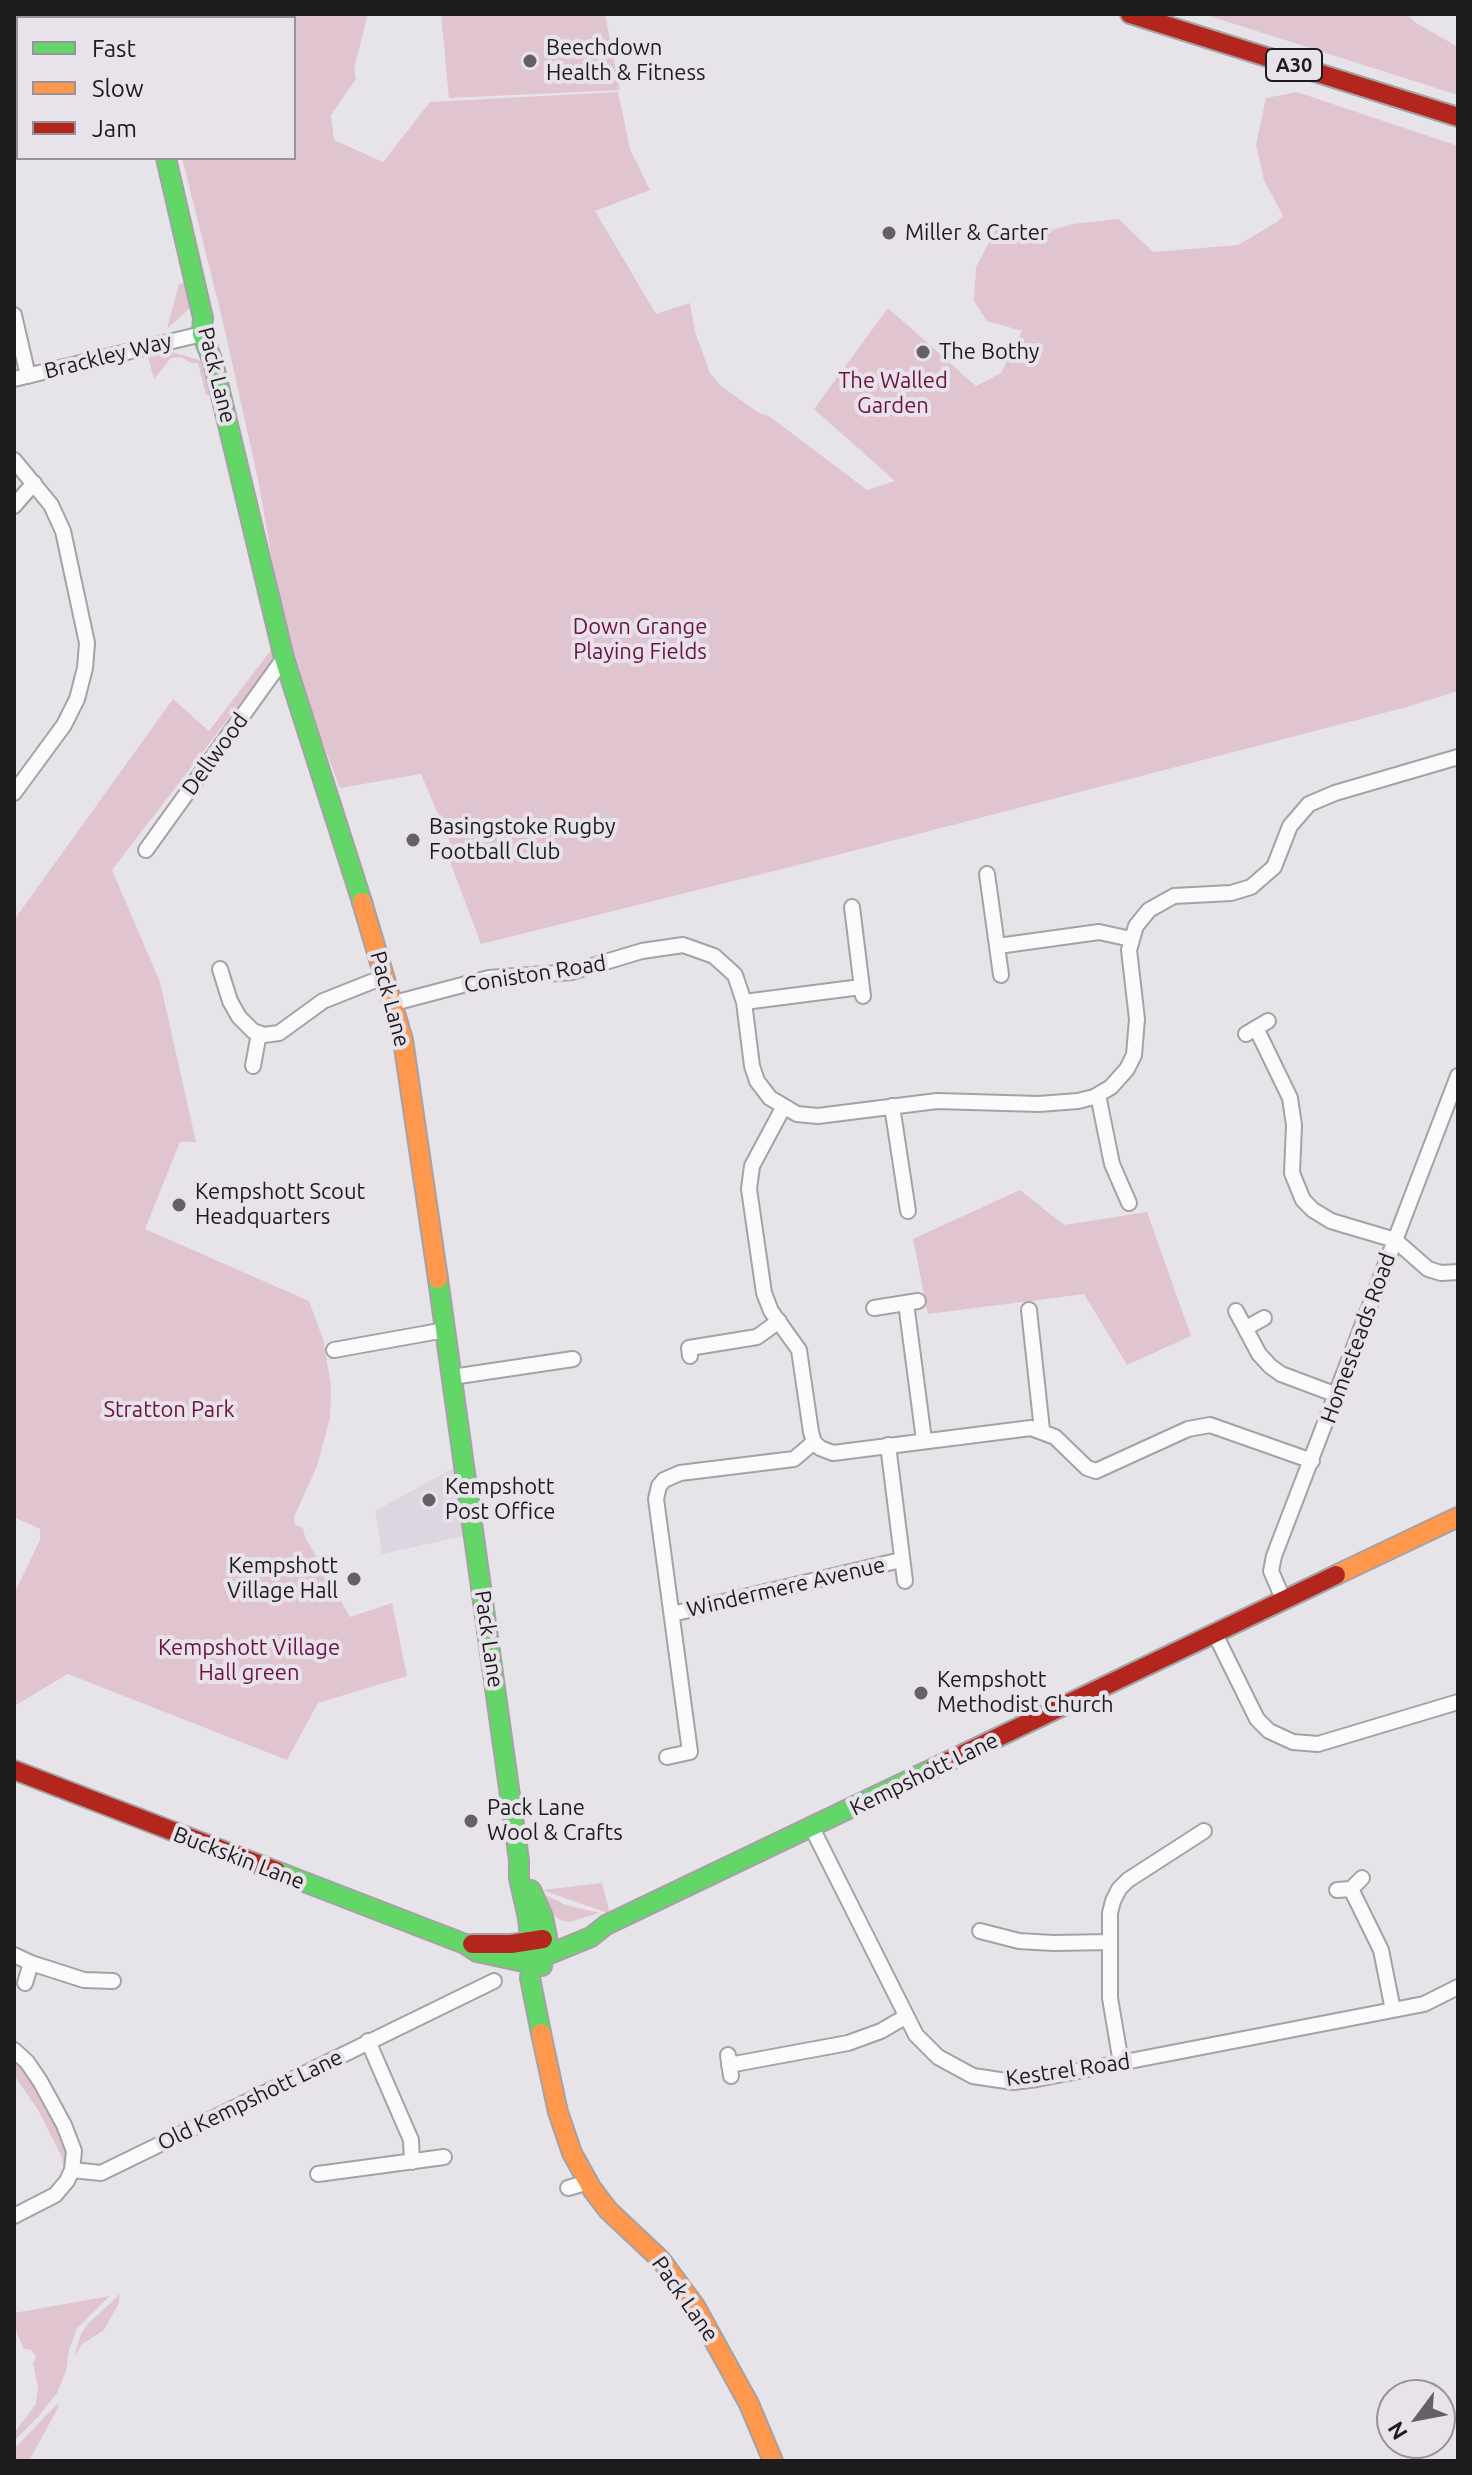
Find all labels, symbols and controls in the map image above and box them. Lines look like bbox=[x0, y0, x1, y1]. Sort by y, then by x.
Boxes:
legend bbox=[16, 16, 296, 160]
text: Fast bbox=[92, 35, 136, 62]
place label: Beechdown Health & Fitness bbox=[546, 35, 706, 86]
road number: A30 bbox=[1266, 49, 1322, 81]
marker: Beechdown Health & Fitness bbox=[521, 52, 539, 70]
text: Slow bbox=[92, 75, 144, 102]
text: Jam bbox=[92, 115, 137, 142]
place label: Miller & Carter bbox=[905, 220, 1048, 246]
marker: Miller & Carter bbox=[880, 224, 898, 242]
street label: Pack Lane bbox=[192, 324, 242, 426]
street label: Brackley Way bbox=[42, 327, 174, 385]
place label: The Bothy bbox=[939, 339, 1039, 365]
marker: The Bothy bbox=[914, 343, 932, 361]
park label: The Walled Garden bbox=[838, 368, 948, 420]
park label: Down Grange Playing Fields bbox=[573, 614, 707, 666]
street label: Dellwood bbox=[176, 708, 254, 800]
place label: Basingstoke Rugby Football Club bbox=[429, 814, 616, 866]
marker: Basingstoke Rugby Football Club bbox=[404, 831, 422, 849]
street label: Pack Lane bbox=[365, 948, 415, 1050]
street label: Coniston Road bbox=[462, 950, 608, 998]
place label: Kempshott Scout Headquarters bbox=[195, 1179, 365, 1230]
marker: Kempshott Scout Headquarters bbox=[170, 1196, 188, 1214]
street label: Homesteads Road bbox=[1315, 1249, 1401, 1427]
park label: Stratton Park bbox=[103, 1397, 235, 1423]
place label: Kempshott Post Office bbox=[445, 1474, 556, 1526]
marker: Kempshott Post Office bbox=[420, 1491, 438, 1509]
street label: Windermere Avenue bbox=[684, 1551, 888, 1623]
place label: Kempshott Village Hall bbox=[227, 1553, 338, 1604]
marker: Kempshott Village Hall bbox=[345, 1570, 363, 1588]
street label: Pack Lane bbox=[469, 1589, 509, 1689]
park label: Kempshott Village Hall green bbox=[158, 1635, 340, 1686]
place label: Kempshott Methodist Church bbox=[937, 1667, 1114, 1718]
marker: Kempshott Methodist Church bbox=[912, 1684, 930, 1702]
street label: Kempshott Lane bbox=[846, 1727, 1002, 1821]
place label: Pack Lane Wool & Crafts bbox=[487, 1795, 623, 1846]
marker: Pack Lane Wool & Crafts bbox=[462, 1812, 480, 1830]
street label: Buckskin Lane bbox=[170, 1821, 308, 1895]
street label: Old Kempshott Lane bbox=[153, 2044, 347, 2156]
street label: Kestrel Road bbox=[1004, 2048, 1132, 2092]
street label: Pack Lane bbox=[646, 2251, 724, 2347]
north arrow bbox=[1376, 2379, 1456, 2459]
text: N bbox=[1382, 2417, 1412, 2445]

